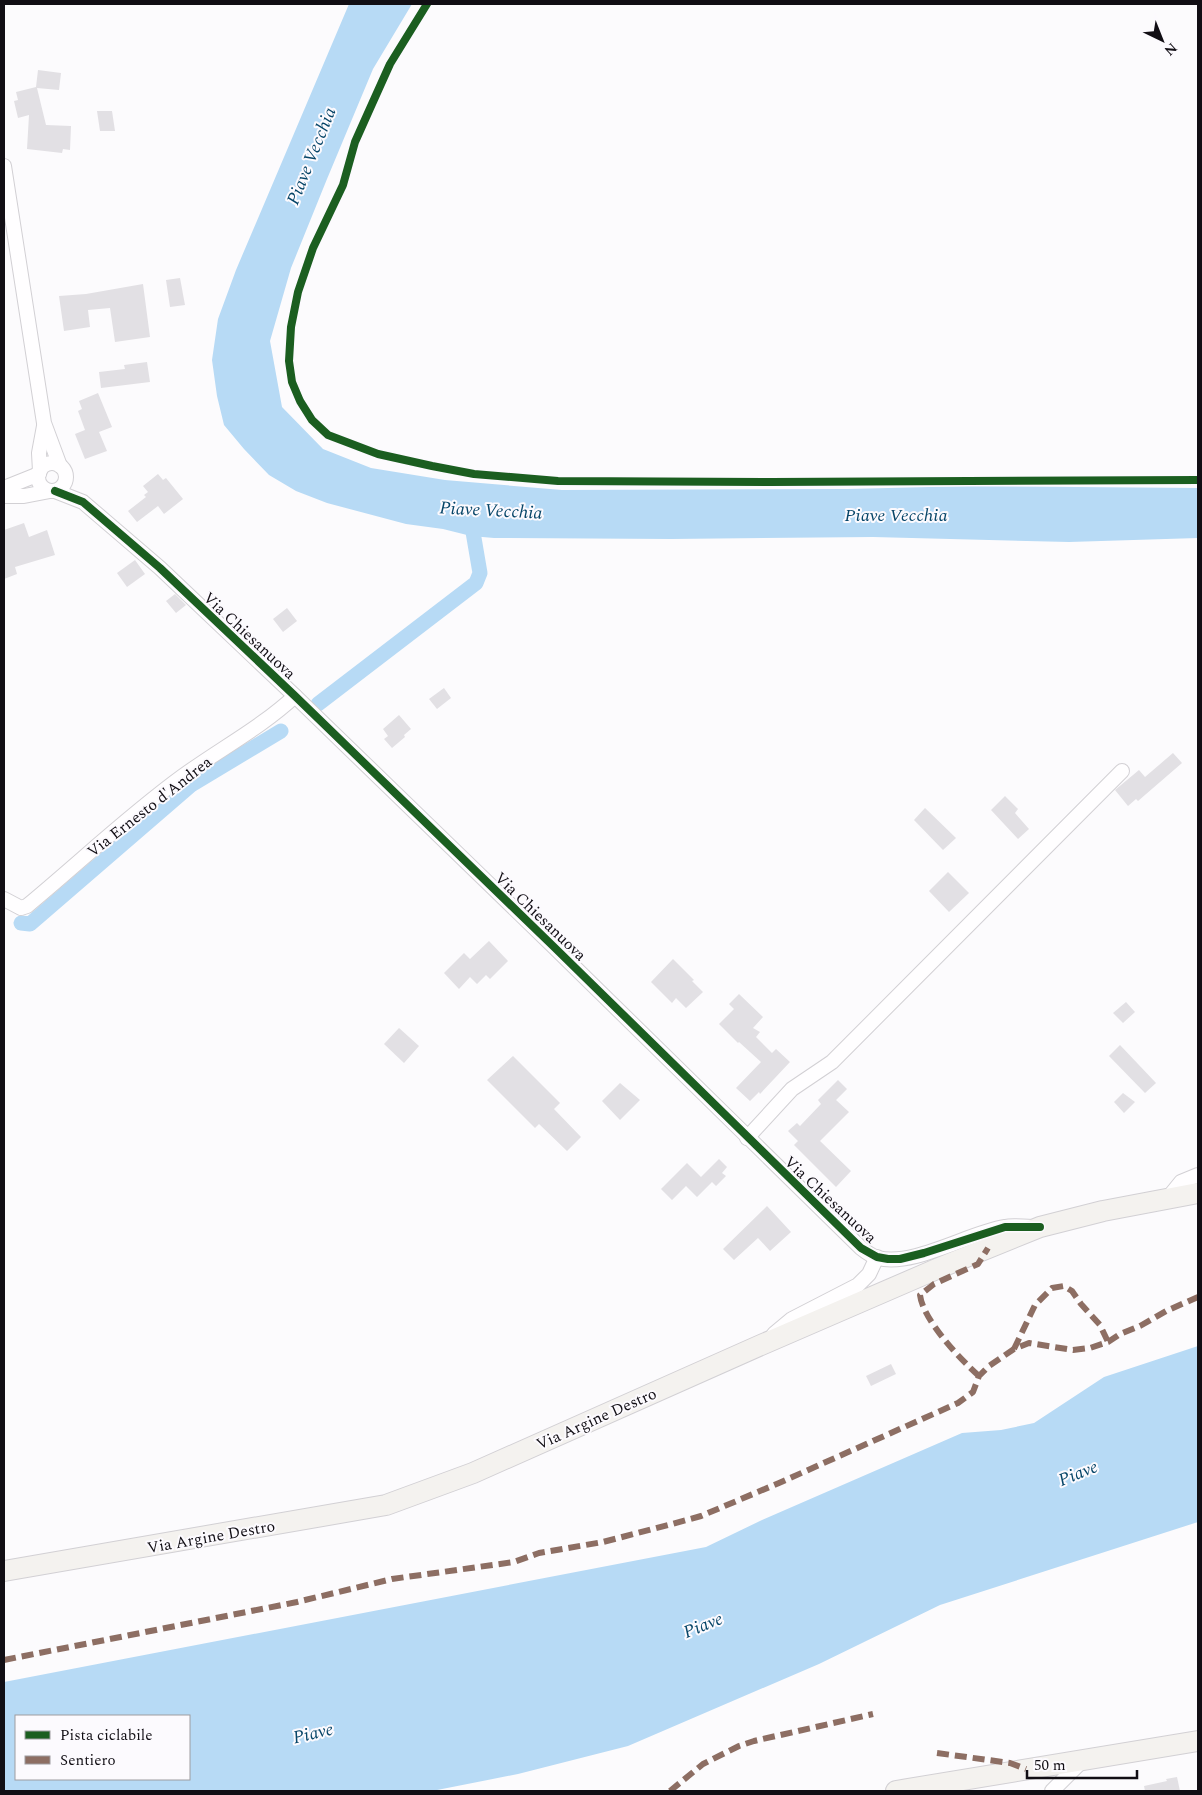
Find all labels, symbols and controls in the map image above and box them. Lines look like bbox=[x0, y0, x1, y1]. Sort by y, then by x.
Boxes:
north arrow bbox=[1137, 15, 1187, 65]
text: N bbox=[1159, 38, 1182, 61]
water label: Piave Vecchia bbox=[280, 103, 343, 209]
water label: Piave Vecchia bbox=[439, 494, 543, 527]
water label: Piave Vecchia bbox=[844, 502, 948, 529]
street label: Via Chiesanuova bbox=[197, 586, 301, 685]
street label: Via Ernesto d'Andrea bbox=[82, 750, 217, 863]
street label: Via Chiesanuova bbox=[489, 867, 592, 967]
street label: Via Chiesanuova bbox=[778, 1150, 882, 1249]
street label: Via Argine Destro bbox=[532, 1382, 660, 1456]
water label: Piave bbox=[1054, 1453, 1102, 1494]
street label: Via Argine Destro bbox=[145, 1514, 277, 1560]
water label: Piave bbox=[679, 1605, 727, 1646]
legend bbox=[15, 1715, 190, 1780]
water label: Piave bbox=[290, 1716, 336, 1751]
text: Pista ciclabile bbox=[60, 1724, 153, 1747]
scale bar bbox=[1027, 1748, 1137, 1780]
text: Sentiero bbox=[60, 1749, 116, 1772]
text: 50 m bbox=[1034, 1754, 1066, 1777]

